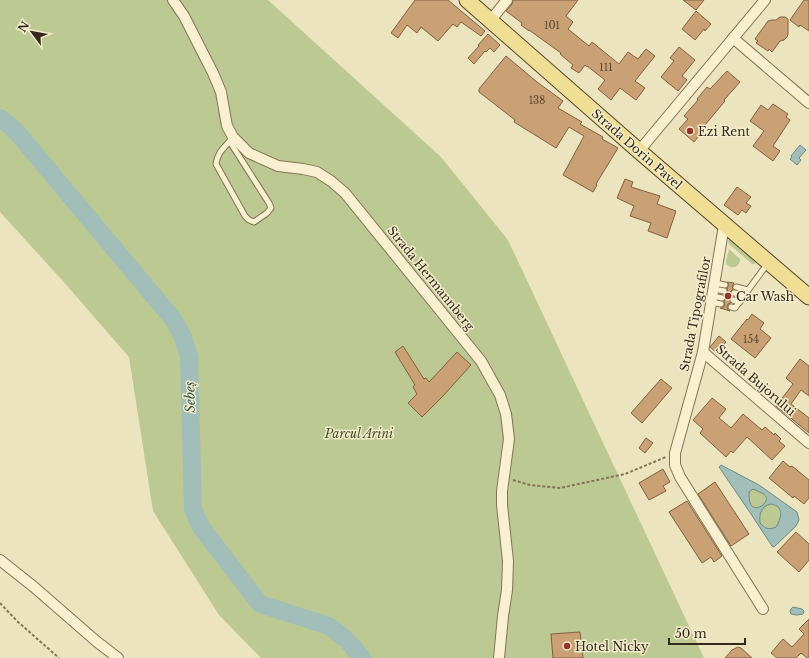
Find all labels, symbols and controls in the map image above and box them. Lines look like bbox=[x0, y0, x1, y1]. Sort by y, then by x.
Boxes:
north arrow bbox=[12, 12, 52, 52]
text: N bbox=[15, 18, 33, 35]
house number: 101 bbox=[544, 19, 560, 32]
house number: 111 bbox=[599, 61, 613, 74]
house number: 138 bbox=[529, 94, 545, 107]
street label: Strada Dorin Pavel bbox=[589, 106, 685, 192]
place label: Ezi Rent bbox=[698, 124, 750, 139]
marker: Ezi Rent bbox=[685, 126, 695, 136]
street label: Strada Hermannberg bbox=[384, 223, 478, 334]
street label: Strada Tipografilor bbox=[677, 255, 714, 373]
place label: Car Wash bbox=[736, 289, 794, 304]
marker: Car Wash bbox=[723, 291, 733, 301]
house number: 154 bbox=[743, 333, 759, 346]
street label: Strada Bujorului bbox=[713, 341, 799, 419]
water label: Sebeș bbox=[181, 381, 199, 413]
park label: Parcul Arini bbox=[324, 426, 394, 441]
scale bar bbox=[669, 620, 745, 646]
text: 50 m bbox=[675, 626, 707, 641]
place label: Hotel Nicky bbox=[575, 639, 649, 654]
marker: Hotel Nicky bbox=[562, 641, 572, 651]

